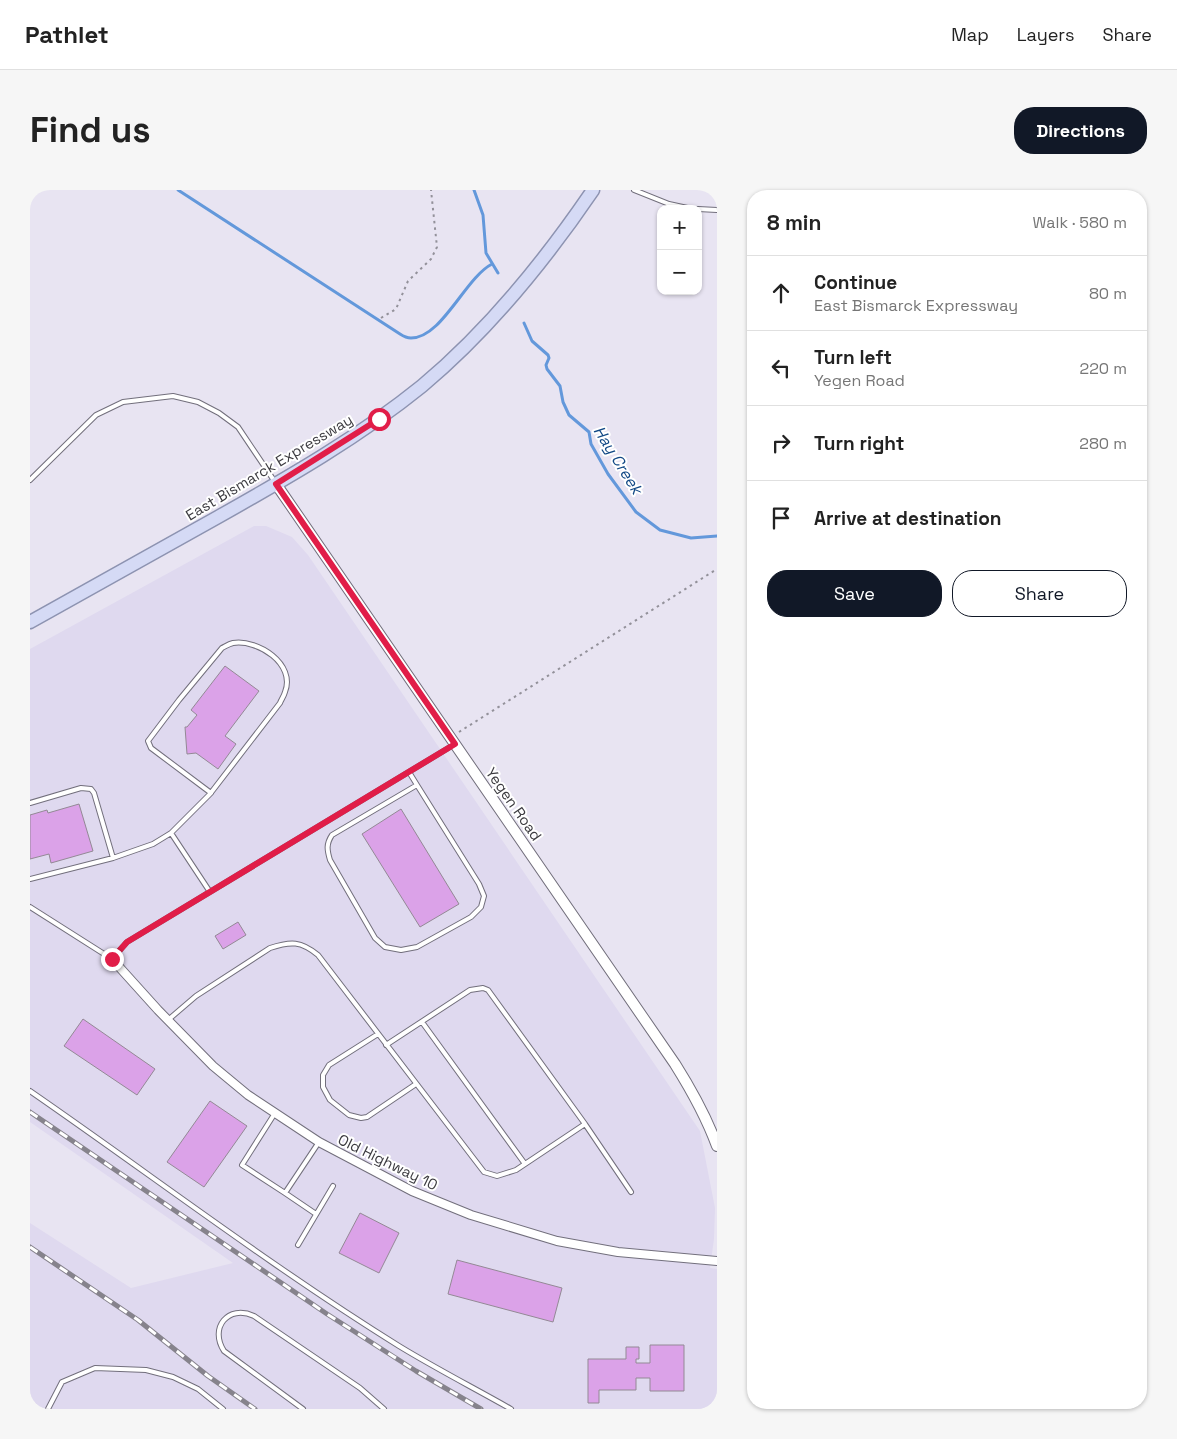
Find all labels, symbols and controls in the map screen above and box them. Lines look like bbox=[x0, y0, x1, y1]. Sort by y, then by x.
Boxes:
text: Pathlet bbox=[25, 19, 109, 50]
text: Map bbox=[951, 23, 989, 46]
text: Layers bbox=[1017, 23, 1074, 46]
text: Share bbox=[1102, 23, 1152, 46]
button: Directions bbox=[1014, 107, 1147, 154]
text: Find us bbox=[30, 108, 151, 152]
map controls bbox=[657, 205, 702, 295]
button: + bbox=[657, 205, 702, 250]
text: 8 min bbox=[767, 209, 821, 236]
text: Walk · 580 m bbox=[1033, 212, 1127, 233]
button: − bbox=[657, 250, 702, 295]
text: Continue bbox=[814, 270, 897, 295]
icon: ahead bbox=[767, 279, 795, 307]
text: 80 m bbox=[1089, 283, 1127, 304]
text: East Bismarck Expressway bbox=[814, 295, 1018, 316]
text: Turn left bbox=[814, 345, 892, 370]
icon: left bbox=[767, 354, 795, 382]
text: 220 m bbox=[1080, 358, 1127, 379]
text: Yegen Road bbox=[814, 370, 905, 391]
route start bbox=[368, 408, 391, 431]
street label: East Bismarck Expressway bbox=[182, 410, 356, 524]
water label: Hay Creek bbox=[589, 422, 649, 500]
icon: right bbox=[767, 429, 795, 457]
text: Turn right bbox=[814, 431, 904, 456]
text: 280 m bbox=[1079, 433, 1127, 454]
icon: arrive bbox=[767, 504, 795, 532]
text: Arrive at destination bbox=[814, 506, 1002, 531]
button: Save bbox=[767, 570, 942, 617]
button: Share bbox=[952, 570, 1127, 617]
street label: Yegen Road bbox=[482, 764, 546, 844]
route end bbox=[101, 948, 124, 971]
street label: Old Highway 10 bbox=[335, 1130, 441, 1194]

